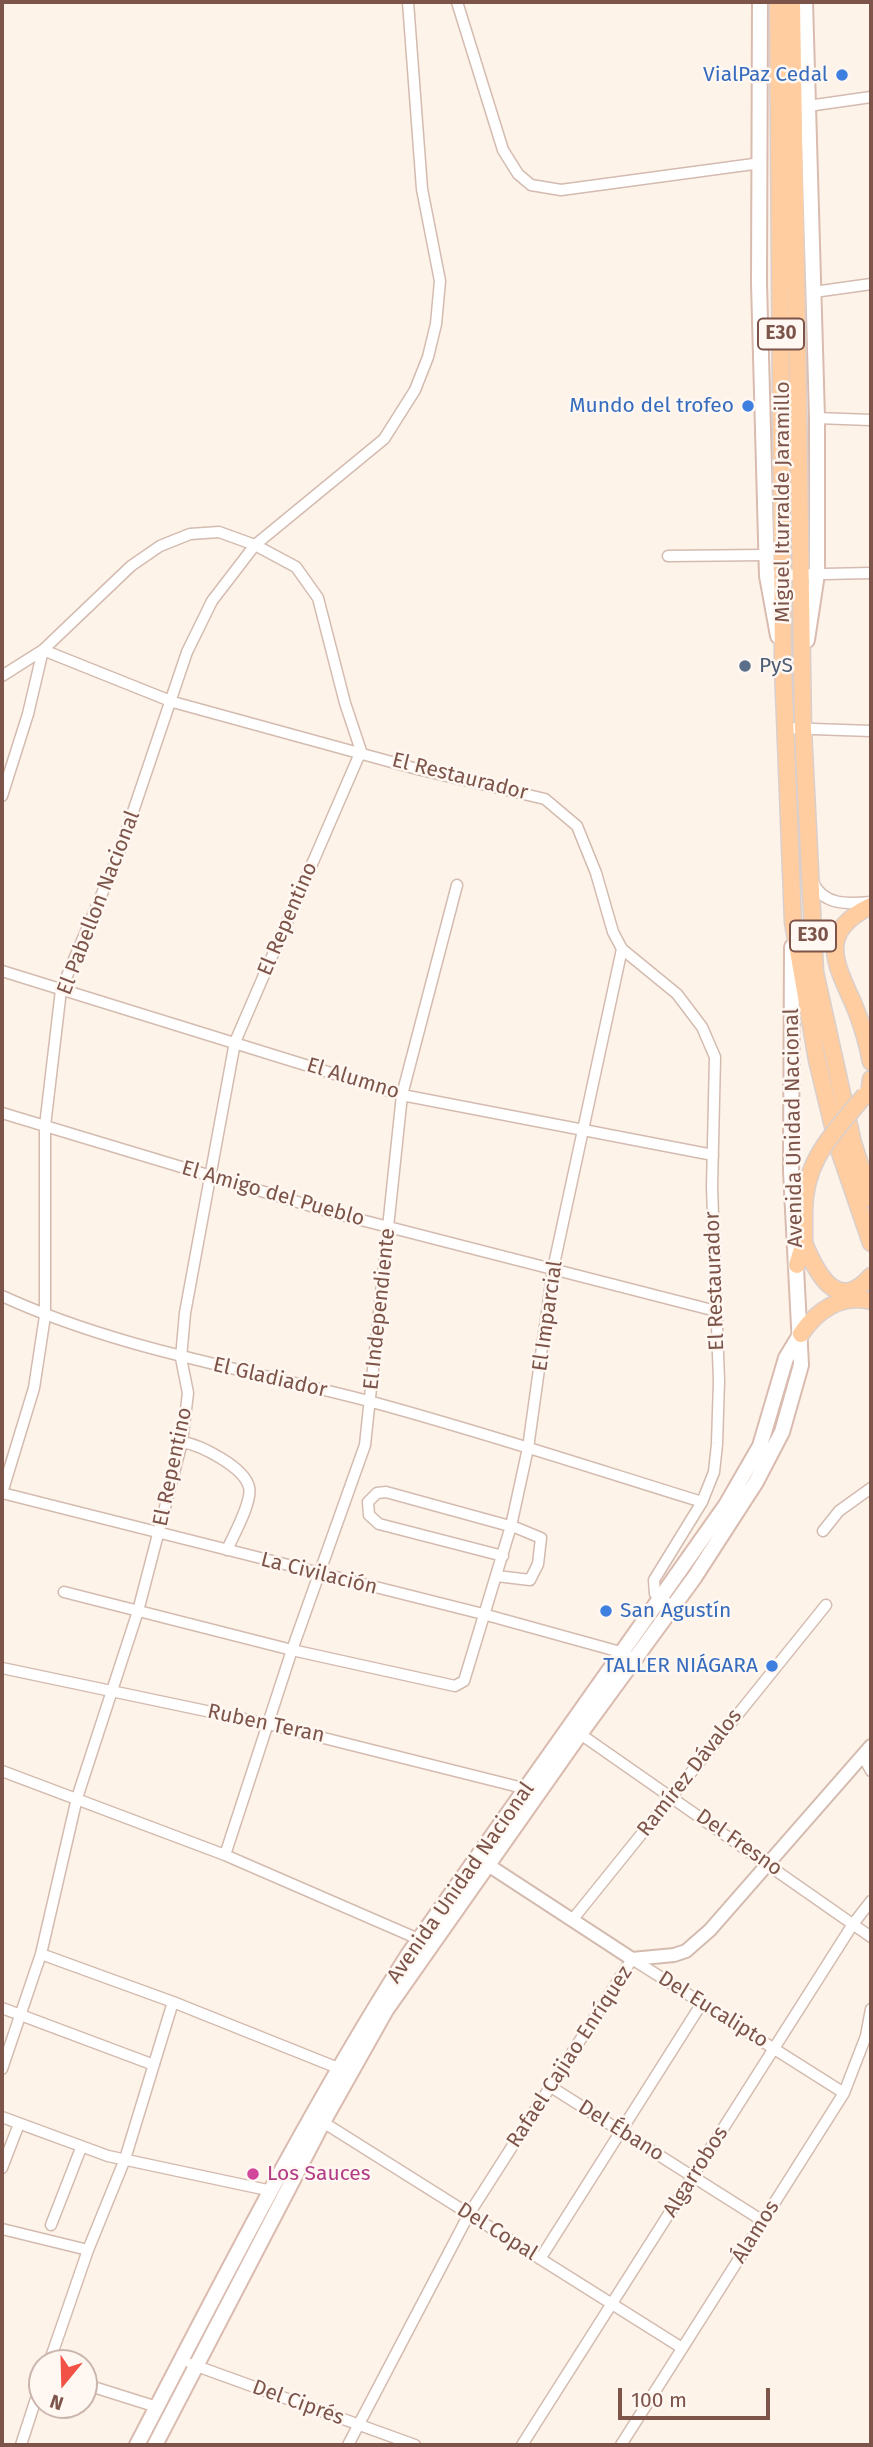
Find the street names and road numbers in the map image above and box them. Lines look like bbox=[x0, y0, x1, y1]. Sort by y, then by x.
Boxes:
road number: E30 bbox=[758, 318, 804, 350]
street label: Miguel Iturralde Jaramillo bbox=[770, 381, 796, 623]
street label: El Restaurador bbox=[389, 748, 531, 806]
street label: El Pabellon Nacional bbox=[52, 807, 146, 999]
street label: El Repentino bbox=[253, 858, 323, 980]
road number: E30 bbox=[790, 920, 836, 952]
street label: Avenida Unidad Nacional bbox=[779, 1008, 809, 1248]
street label: El Alumno bbox=[304, 1053, 402, 1105]
street label: El Amigo del Pueblo bbox=[179, 1156, 367, 1232]
street label: El Restaurador bbox=[700, 1211, 730, 1351]
street label: El Independiente bbox=[359, 1227, 401, 1391]
street label: El Imparcial bbox=[528, 1259, 568, 1373]
street label: El Gladiador bbox=[210, 1353, 330, 1403]
street label: El Repentino bbox=[148, 1405, 198, 1529]
street label: La Civilación bbox=[258, 1547, 380, 1601]
street label: Ruben Teran bbox=[205, 1699, 327, 1749]
street label: Ramírez Dávalos bbox=[632, 1704, 748, 1842]
street label: Avenida Unidad Nacional bbox=[382, 1778, 540, 1988]
street label: Del Fresno bbox=[691, 1804, 787, 1882]
street label: Rafael Cajiao Enríquez bbox=[502, 1961, 638, 2153]
street label: Del Eucalipto bbox=[653, 1966, 773, 2054]
street label: Del Ébano bbox=[574, 2095, 668, 2167]
street label: Algarrobos bbox=[658, 2122, 734, 2222]
street label: Álamos bbox=[727, 2196, 785, 2268]
street label: Del Copal bbox=[452, 2197, 542, 2267]
street label: Del Ciprés bbox=[249, 2375, 347, 2431]

